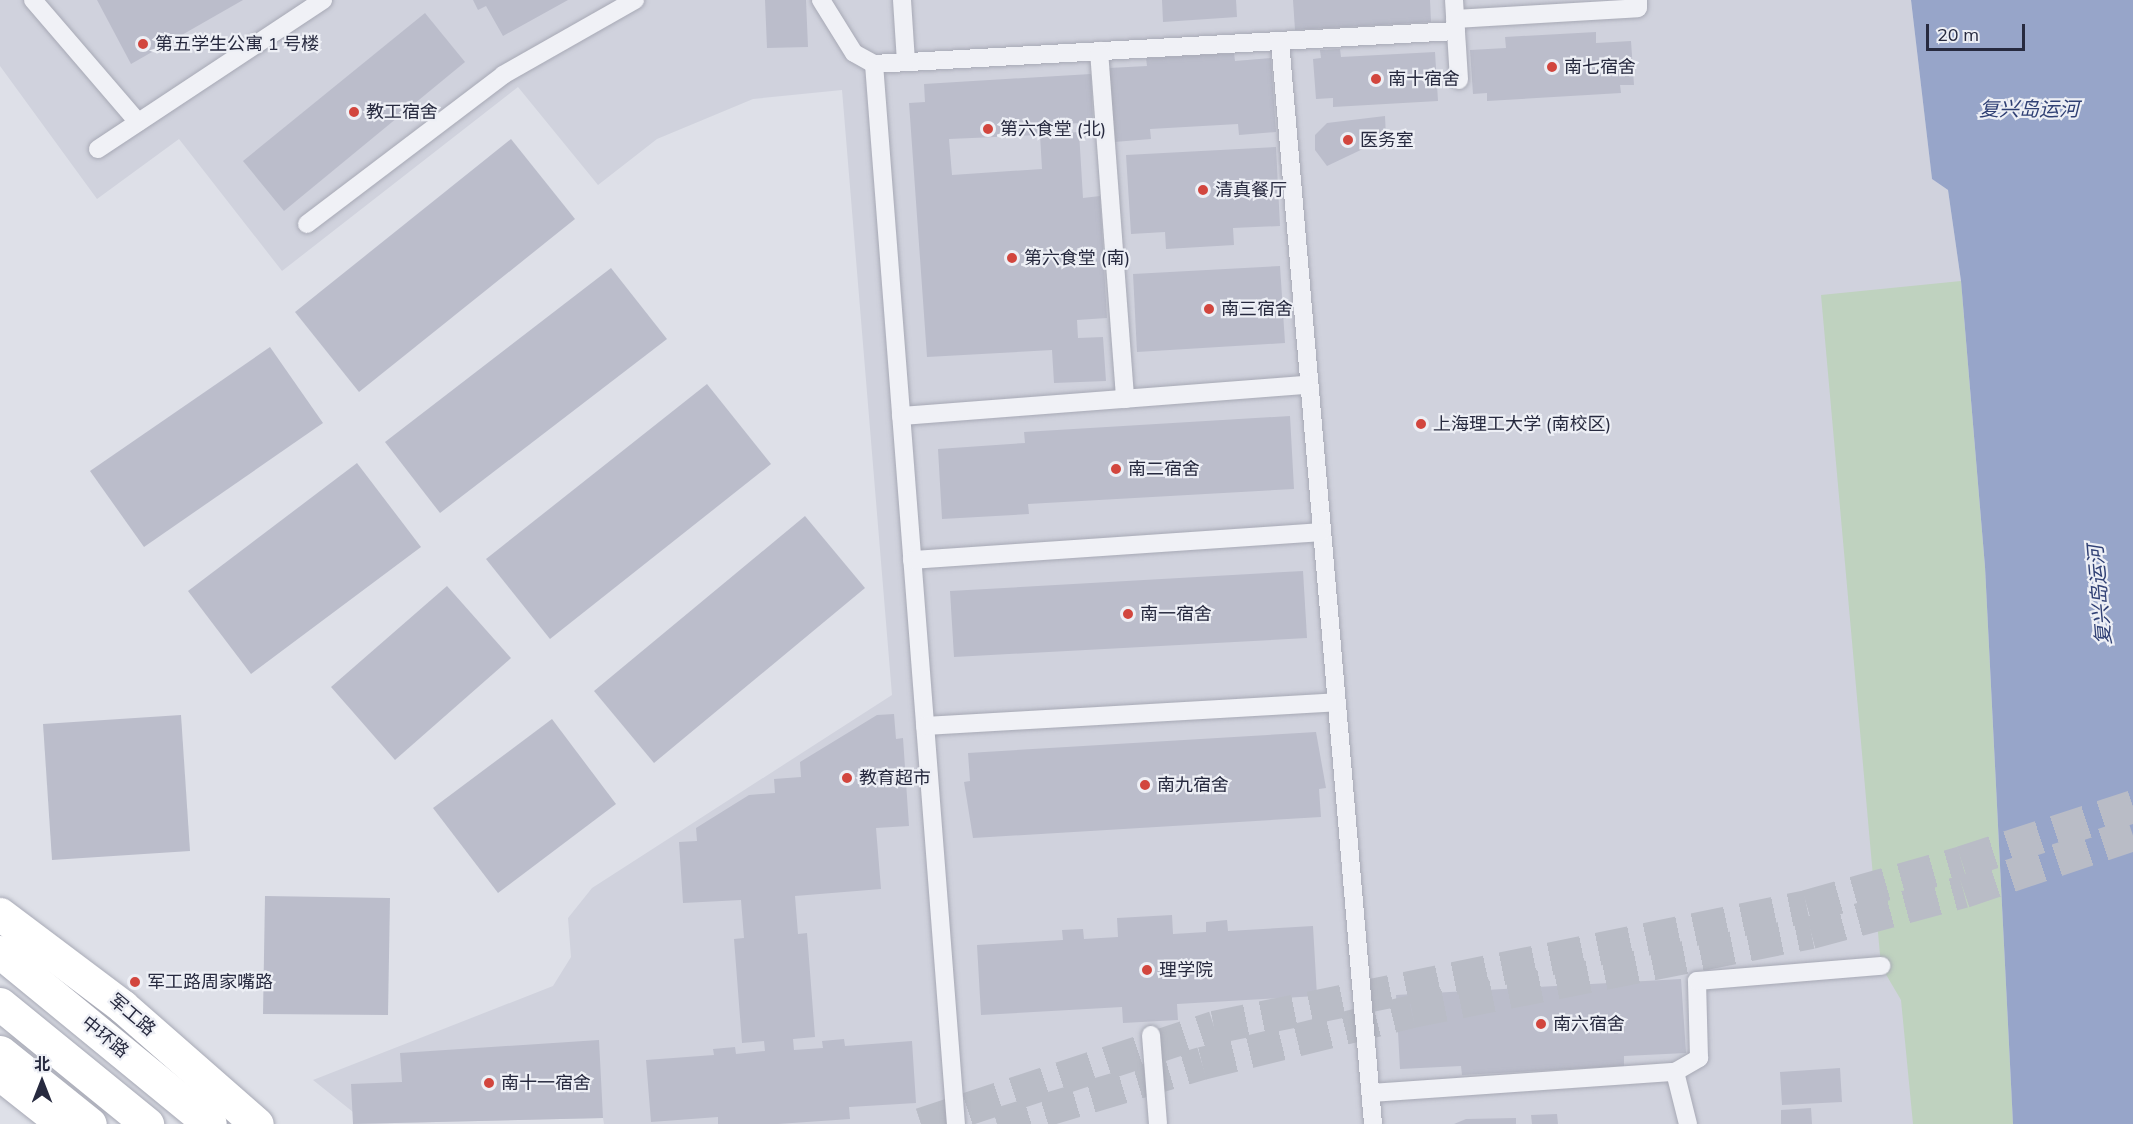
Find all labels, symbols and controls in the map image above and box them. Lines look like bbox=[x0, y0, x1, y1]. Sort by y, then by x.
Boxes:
scale bar bbox=[1929, 12, 2028, 50]
text: 20 m bbox=[1937, 23, 1979, 46]
place label: 第五学生公寓 1 号楼 bbox=[155, 33, 319, 55]
marker: 第五学生公寓 1 号楼 bbox=[136, 37, 150, 51]
place label: 南七宿舍 bbox=[1564, 56, 1636, 78]
marker: 南七宿舍 bbox=[1545, 60, 1559, 74]
place label: 南十宿舍 bbox=[1388, 68, 1460, 90]
marker: 南十宿舍 bbox=[1369, 72, 1383, 86]
water label: 复兴岛运河 bbox=[1979, 96, 2079, 120]
place label: 教工宿舍 bbox=[366, 101, 438, 123]
marker: 教工宿舍 bbox=[347, 105, 361, 119]
place label: 第六食堂 (北) bbox=[1000, 118, 1106, 140]
marker: 第六食堂 (北) bbox=[981, 122, 995, 136]
place label: 医务室 bbox=[1360, 129, 1414, 151]
marker: 医务室 bbox=[1341, 133, 1355, 147]
place label: 清真餐厅 bbox=[1215, 179, 1287, 201]
marker: 清真餐厅 bbox=[1196, 183, 1210, 197]
place label: 第六食堂 (南) bbox=[1024, 247, 1130, 269]
marker: 第六食堂 (南) bbox=[1005, 251, 1019, 265]
place label: 南三宿舍 bbox=[1221, 298, 1293, 320]
marker: 南三宿舍 bbox=[1202, 302, 1216, 316]
place label: 上海理工大学 (南校区) bbox=[1433, 413, 1611, 435]
marker: 上海理工大学 (南校区) bbox=[1414, 417, 1428, 431]
place label: 南二宿舍 bbox=[1128, 458, 1200, 480]
marker: 南二宿舍 bbox=[1109, 462, 1123, 476]
water label: 复兴岛运河 bbox=[2083, 544, 2115, 646]
place label: 南一宿舍 bbox=[1140, 603, 1212, 625]
marker: 南一宿舍 bbox=[1121, 607, 1135, 621]
place label: 教育超市 bbox=[859, 767, 931, 789]
marker: 教育超市 bbox=[840, 771, 854, 785]
place label: 南九宿舍 bbox=[1157, 774, 1229, 796]
marker: 南九宿舍 bbox=[1138, 778, 1152, 792]
place label: 理学院 bbox=[1159, 959, 1213, 981]
marker: 理学院 bbox=[1140, 963, 1154, 977]
place label: 军工路周家嘴路 bbox=[147, 971, 273, 993]
marker: 军工路周家嘴路 bbox=[128, 975, 142, 989]
street label: 军工路 bbox=[104, 989, 160, 1041]
street label: 中环路 bbox=[77, 1012, 133, 1062]
place label: 南六宿舍 bbox=[1553, 1013, 1625, 1035]
marker: 南六宿舍 bbox=[1534, 1017, 1548, 1031]
north arrow bbox=[12, 1052, 72, 1112]
text: 北 bbox=[34, 1054, 50, 1074]
place label: 南十一宿舍 bbox=[501, 1072, 591, 1094]
marker: 南十一宿舍 bbox=[482, 1076, 496, 1090]

